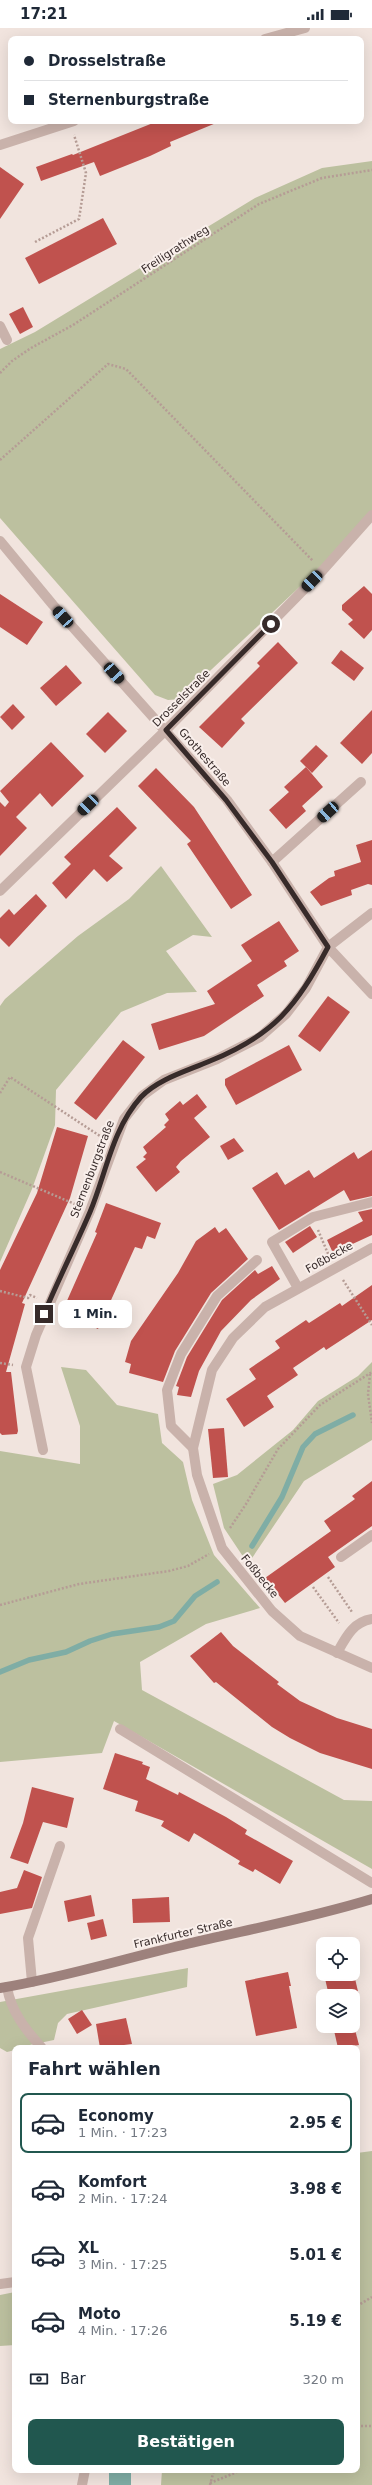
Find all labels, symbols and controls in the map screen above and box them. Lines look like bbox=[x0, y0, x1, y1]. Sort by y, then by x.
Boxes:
text: 17:21 bbox=[20, 5, 68, 23]
text: Drosselstraße bbox=[48, 52, 166, 70]
text: Sternenburgstraße bbox=[48, 91, 209, 109]
street label: Freiligrathweg bbox=[139, 223, 212, 276]
car bbox=[299, 568, 325, 594]
car bbox=[51, 604, 75, 630]
route start bbox=[262, 615, 280, 633]
car bbox=[102, 660, 126, 686]
street label: Drosselstraße bbox=[150, 667, 213, 730]
street label: Grothestraße bbox=[176, 726, 233, 789]
car bbox=[75, 792, 101, 818]
car bbox=[315, 800, 341, 824]
street label: Sternenburgstraße bbox=[68, 1118, 117, 1220]
street label: Foßbecke bbox=[303, 1239, 355, 1276]
callout: 1 Min. bbox=[58, 1300, 132, 1328]
route end bbox=[35, 1305, 53, 1323]
text: 1 Min. bbox=[72, 1306, 118, 1321]
street label: Foßbecke bbox=[238, 1552, 281, 1601]
street label: Frankfurter Straße bbox=[133, 1916, 234, 1951]
map controls bbox=[316, 1937, 360, 2033]
button: locate bbox=[316, 1937, 360, 1981]
button: layers bbox=[316, 1989, 360, 2033]
text: Fahrt wählen bbox=[28, 2058, 161, 2079]
icon: car bbox=[30, 2105, 66, 2141]
text: Economy bbox=[78, 2107, 154, 2125]
text: 2.95 € bbox=[289, 2114, 342, 2132]
text: 1 Min. · 17:23 bbox=[78, 2125, 167, 2140]
icon: car bbox=[30, 2171, 66, 2207]
text: Komfort bbox=[78, 2173, 147, 2191]
text: 3.98 € bbox=[289, 2180, 342, 2198]
text: 2 Min. · 17:24 bbox=[78, 2191, 167, 2206]
icon: car bbox=[30, 2237, 66, 2273]
text: XL bbox=[78, 2239, 99, 2257]
text: 5.01 € bbox=[289, 2246, 342, 2264]
text: 3 Min. · 17:25 bbox=[78, 2257, 167, 2272]
icon: car bbox=[30, 2303, 66, 2339]
text: Moto bbox=[78, 2305, 121, 2323]
text: 5.19 € bbox=[289, 2312, 342, 2330]
text: 4 Min. · 17:26 bbox=[78, 2323, 167, 2338]
icon: cash bbox=[28, 2368, 50, 2390]
text: Bar bbox=[60, 2370, 86, 2388]
text: 320 m bbox=[302, 2372, 344, 2387]
button: Bestätigen bbox=[28, 2419, 344, 2465]

